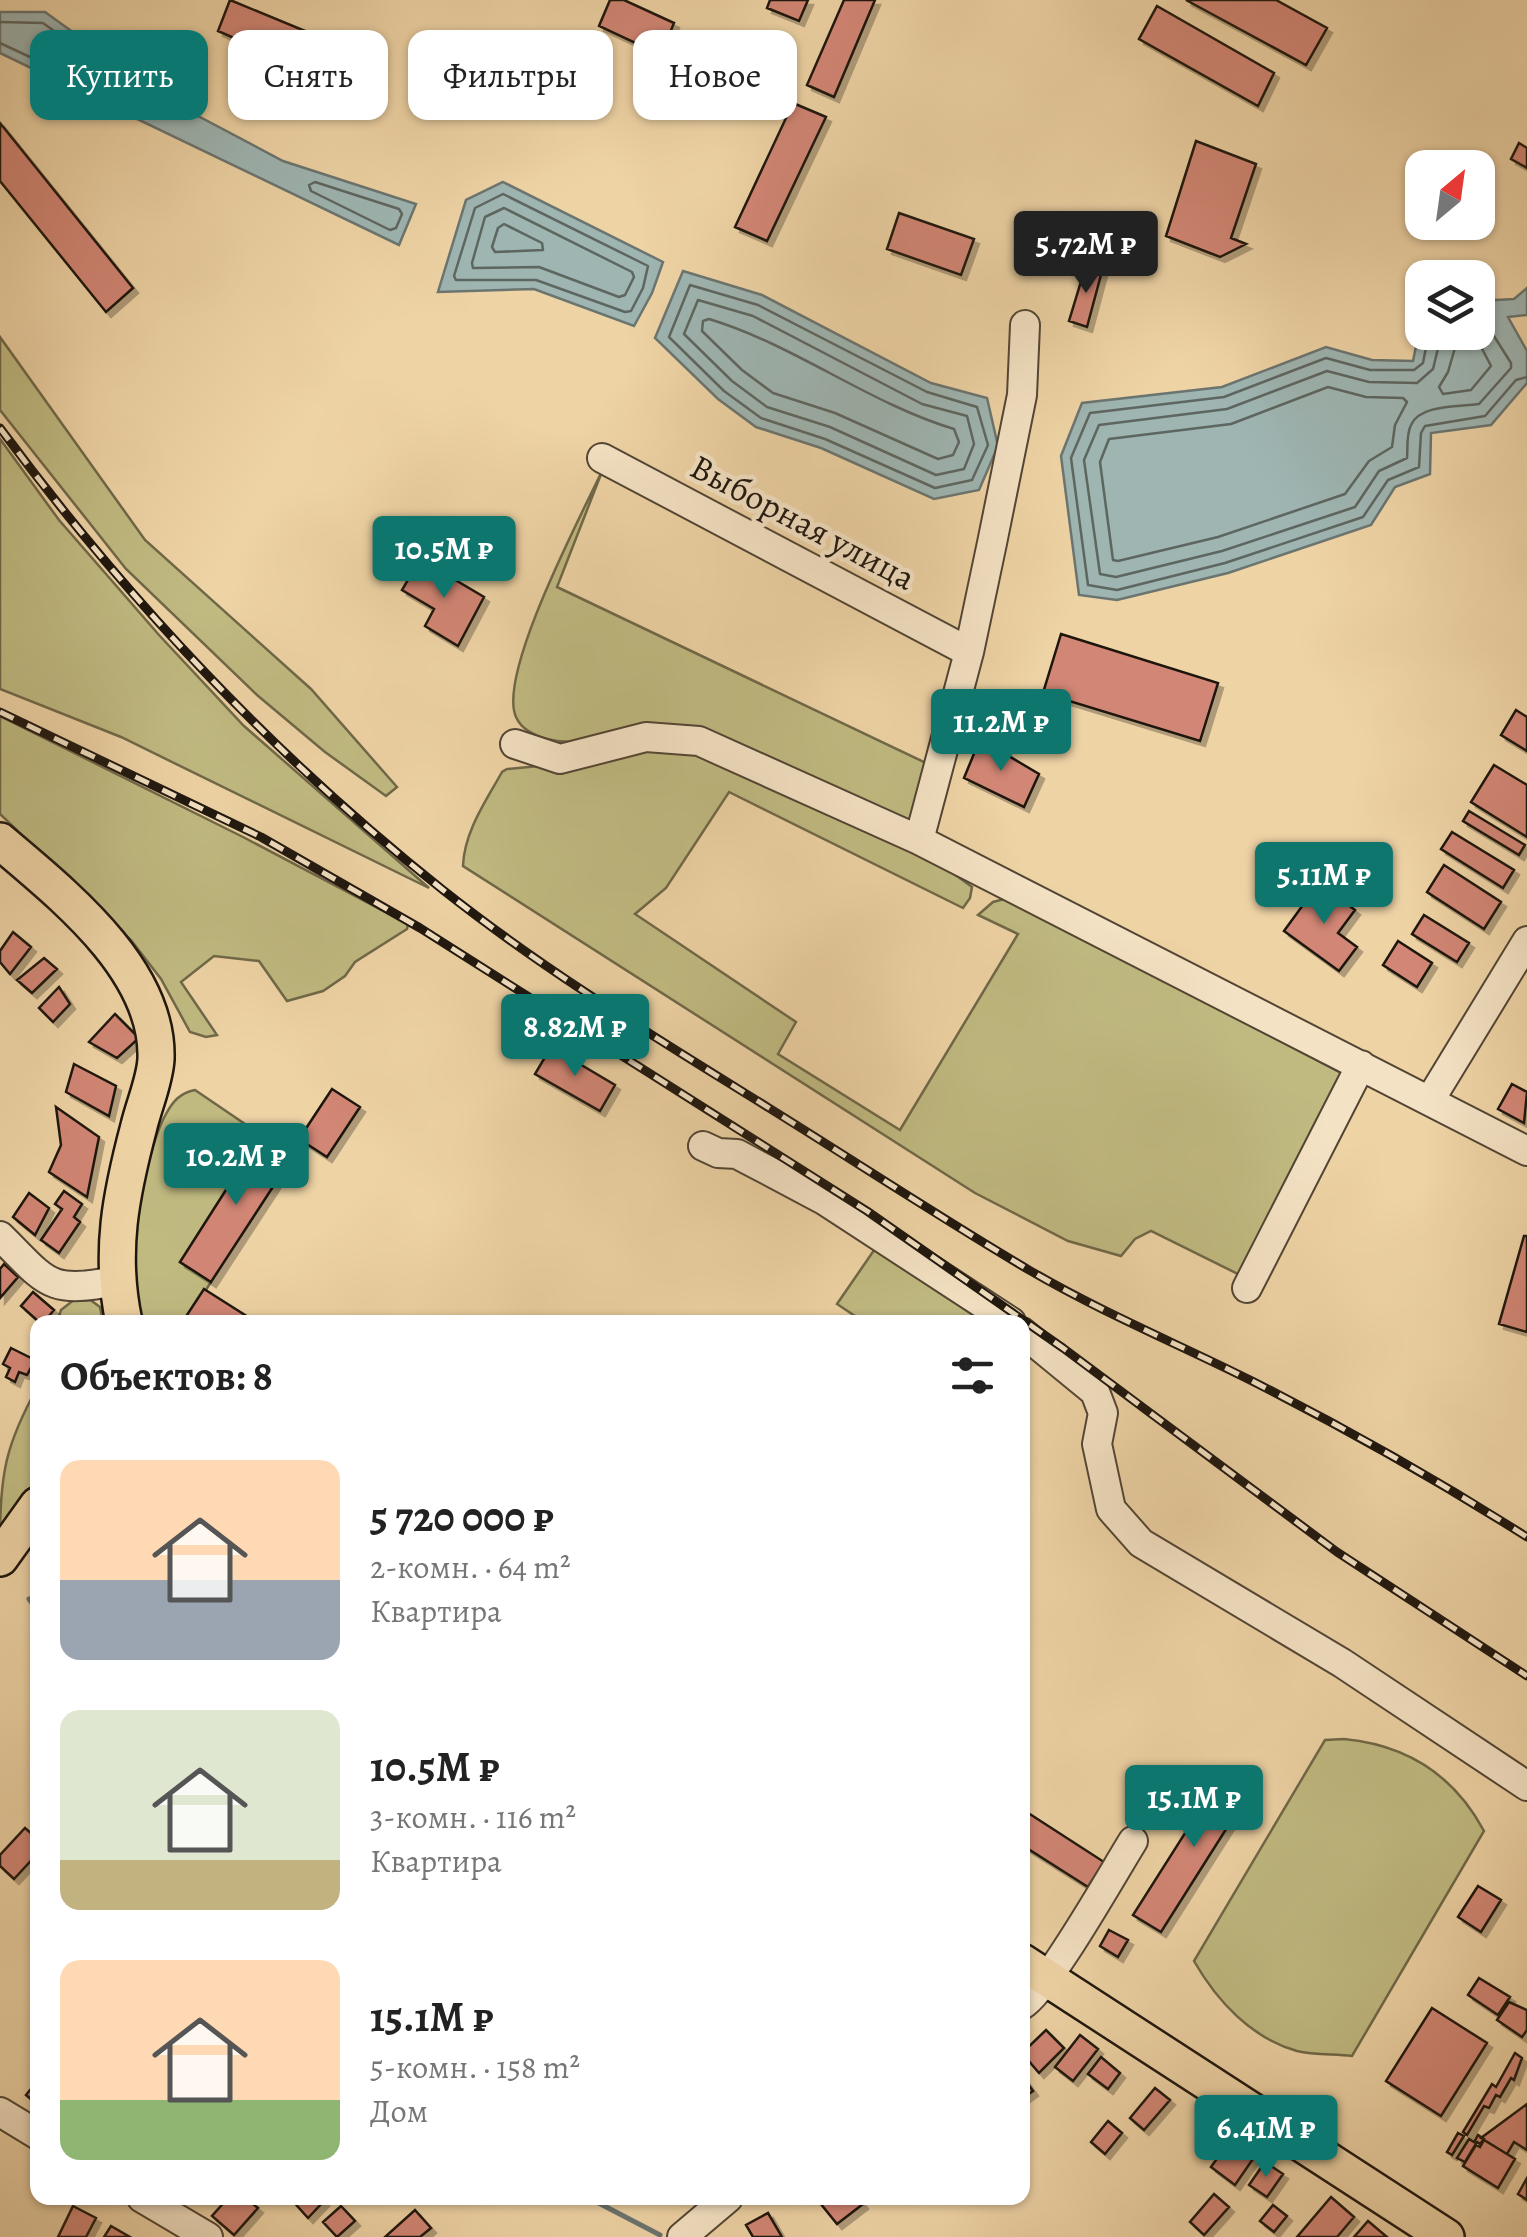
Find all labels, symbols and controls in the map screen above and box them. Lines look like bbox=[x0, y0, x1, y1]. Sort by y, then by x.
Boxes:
chip: Купить bbox=[30, 30, 208, 120]
chip: Снять bbox=[228, 30, 388, 120]
chip: Фильтры bbox=[408, 30, 613, 120]
chip: Новое bbox=[633, 30, 797, 120]
north arrow bbox=[1405, 150, 1495, 240]
map controls bbox=[1405, 150, 1495, 350]
pin: 5.72M ₽ bbox=[994, 211, 1178, 296]
text: 5.72M ₽ bbox=[1036, 221, 1136, 265]
button: layers bbox=[1405, 260, 1495, 350]
street label: Выборная улица bbox=[682, 443, 924, 601]
pin: 10.5M ₽ bbox=[352, 516, 536, 601]
text: 10.5M ₽ bbox=[395, 526, 493, 570]
pin: 11.2M ₽ bbox=[909, 689, 1093, 774]
text: 11.2M ₽ bbox=[953, 699, 1049, 743]
pin: 5.11M ₽ bbox=[1232, 842, 1416, 927]
text: 5.11M ₽ bbox=[1277, 852, 1371, 896]
pin: 8.82M ₽ bbox=[483, 994, 667, 1079]
text: 8.82M ₽ bbox=[523, 1004, 627, 1048]
pin: 10.2M ₽ bbox=[144, 1123, 328, 1208]
text: 10.2M ₽ bbox=[186, 1133, 286, 1177]
text: Объектов: 8 bbox=[60, 1347, 273, 1404]
icon: filters bbox=[945, 1348, 1000, 1403]
text: 5 720 000 ₽ bbox=[370, 1488, 554, 1545]
icon: home bbox=[140, 1500, 260, 1620]
text: 2-комн. · 64 m² bbox=[370, 1545, 570, 1589]
text: Квартира bbox=[370, 1589, 502, 1633]
text: 10.5M ₽ bbox=[370, 1738, 500, 1795]
icon: home bbox=[140, 1750, 260, 1870]
pin: 15.1M ₽ bbox=[1102, 1765, 1286, 1850]
text: 15.1M ₽ bbox=[1147, 1775, 1241, 1819]
text: 3-комн. · 116 m² bbox=[370, 1795, 576, 1839]
text: Квартира bbox=[370, 1839, 502, 1883]
text: 15.1M ₽ bbox=[370, 1988, 494, 2045]
icon: home bbox=[140, 2000, 260, 2120]
text: 5-комн. · 158 m² bbox=[370, 2045, 580, 2089]
text: Дом bbox=[370, 2089, 428, 2133]
pin: 6.41M ₽ bbox=[1174, 2095, 1358, 2180]
text: 6.41M ₽ bbox=[1217, 2105, 1315, 2149]

